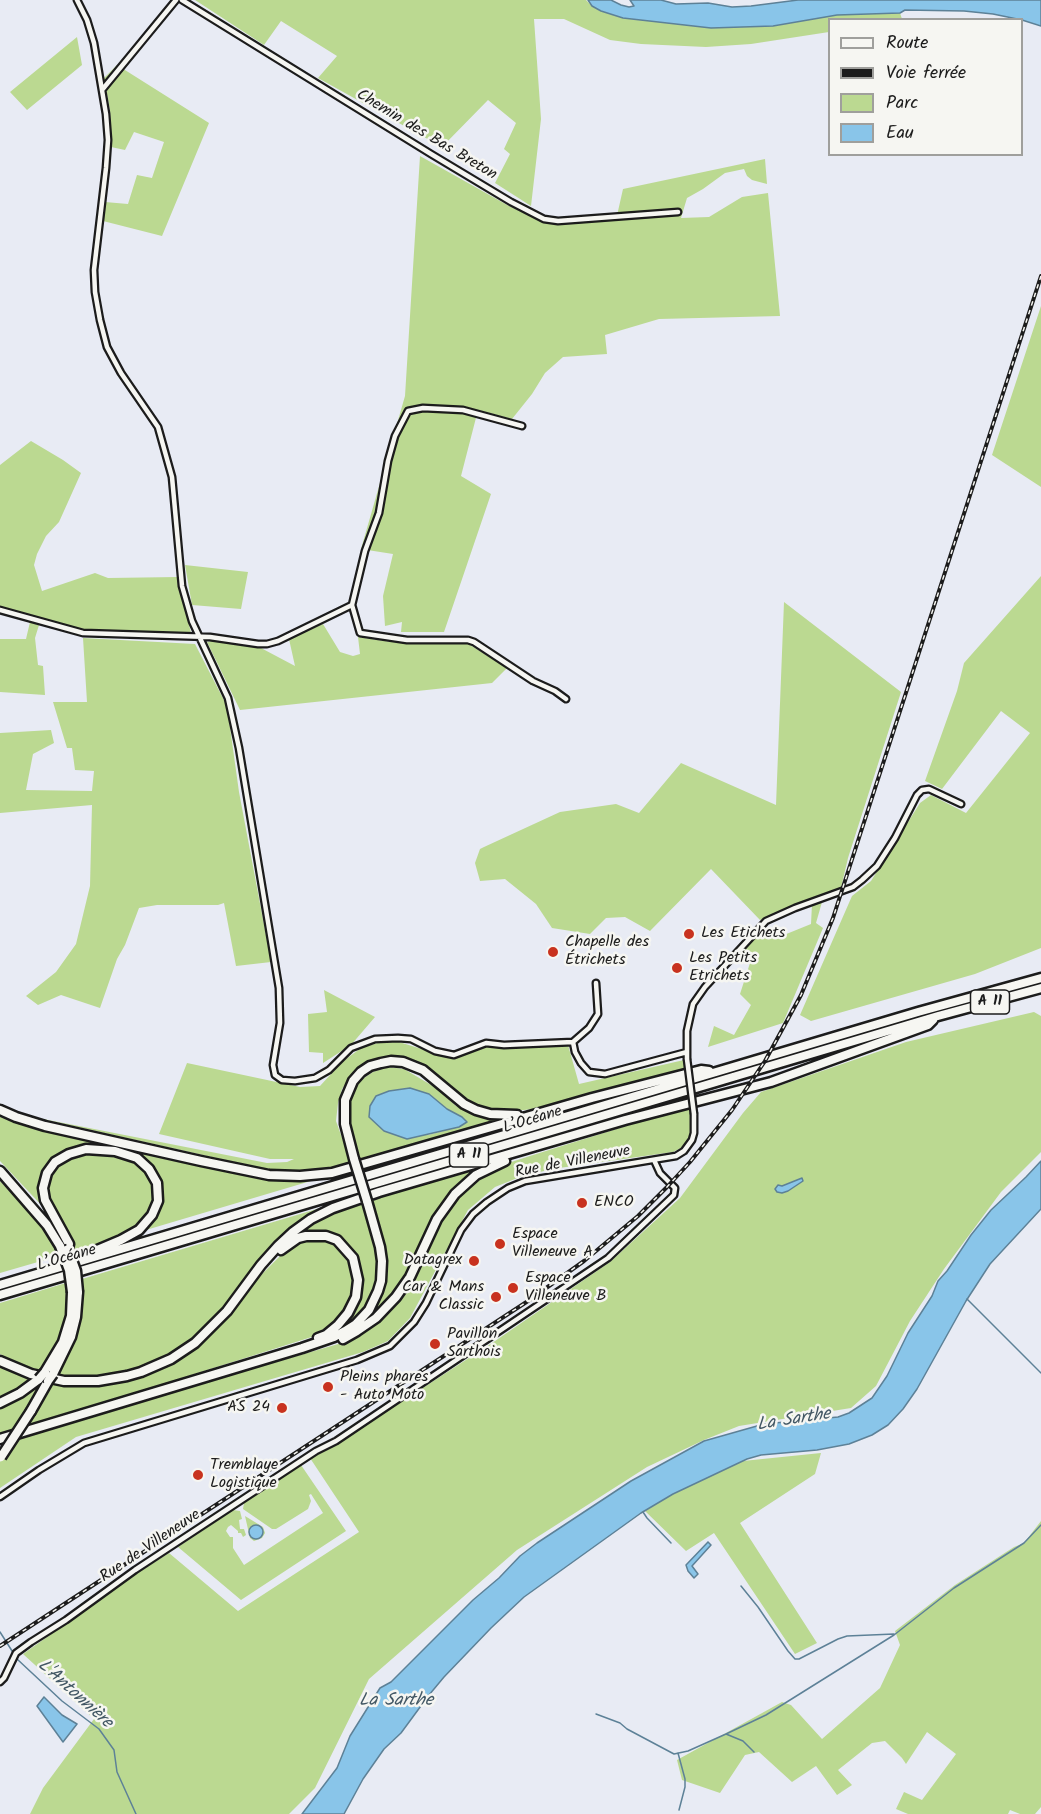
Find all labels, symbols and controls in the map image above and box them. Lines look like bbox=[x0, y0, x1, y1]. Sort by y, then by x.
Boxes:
legend bbox=[828, 18, 1023, 156]
text: Route bbox=[886, 29, 928, 58]
text: Voie ferrée bbox=[886, 59, 966, 88]
street label: Chemin des Bas Breton bbox=[352, 86, 500, 186]
text: Parc bbox=[886, 89, 918, 118]
text: Eau bbox=[886, 119, 914, 148]
place label: Les Etichets bbox=[701, 924, 785, 944]
marker: Les Etichets bbox=[682, 927, 696, 941]
place label: Chapelle des Étrichets bbox=[565, 933, 649, 971]
marker: Chapelle des Étrichets bbox=[546, 945, 560, 959]
place label: Les Petits Etrichets bbox=[689, 949, 757, 987]
marker: Les Petits Etrichets bbox=[670, 961, 684, 975]
road number: A 11 bbox=[970, 990, 1010, 1014]
street label: L’Océane bbox=[501, 1103, 565, 1139]
street label: Rue de Villeneuve bbox=[514, 1142, 632, 1184]
road number: A 11 bbox=[450, 1143, 488, 1167]
place label: ENCO bbox=[594, 1193, 634, 1213]
marker: ENCO bbox=[575, 1196, 589, 1210]
place label: Espace Villeneuve A bbox=[512, 1225, 593, 1263]
marker: Espace Villeneuve A bbox=[493, 1237, 507, 1251]
street label: L’Océane bbox=[35, 1241, 99, 1277]
place label: Datagrex bbox=[404, 1251, 462, 1271]
marker: Datagrex bbox=[467, 1254, 481, 1268]
place label: Espace Villeneuve B bbox=[525, 1269, 606, 1307]
place label: Car & Mans Classic bbox=[402, 1278, 484, 1316]
marker: Espace Villeneuve B bbox=[506, 1281, 520, 1295]
marker: Car & Mans Classic bbox=[489, 1290, 503, 1304]
place label: Pavillon Sarthois bbox=[447, 1325, 501, 1363]
marker: Pavillon Sarthois bbox=[428, 1337, 442, 1351]
place label: Pleins phares - Auto Moto bbox=[340, 1368, 428, 1406]
marker: Pleins phares - Auto Moto bbox=[321, 1380, 335, 1394]
place label: AS 24 bbox=[227, 1398, 270, 1418]
marker: AS 24 bbox=[275, 1401, 289, 1415]
water label: La Sarthe bbox=[756, 1405, 832, 1437]
place label: Tremblaye Logistique bbox=[210, 1456, 278, 1494]
marker: Tremblaye Logistique bbox=[191, 1468, 205, 1482]
street label: Rue de Villeneuve bbox=[97, 1506, 205, 1588]
water label: L'Antonnière bbox=[32, 1656, 116, 1734]
water label: La Sarthe bbox=[359, 1691, 433, 1713]

